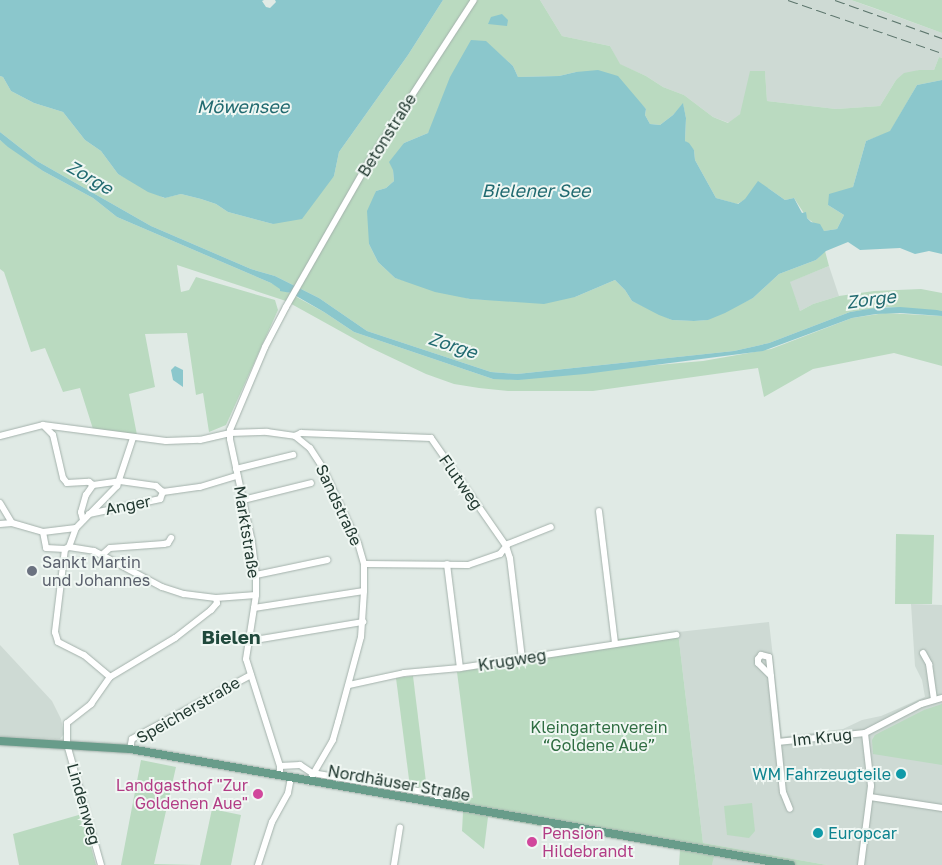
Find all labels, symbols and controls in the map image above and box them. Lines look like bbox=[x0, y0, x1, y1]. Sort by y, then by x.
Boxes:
street label: Betonstraße bbox=[354, 90, 420, 180]
water label: Möwensee bbox=[197, 95, 289, 117]
water label: Zorge bbox=[63, 155, 117, 199]
water label: Bielener See bbox=[482, 179, 590, 201]
water label: Zorge bbox=[845, 285, 897, 313]
water label: Zorge bbox=[426, 327, 480, 363]
street label: Flutweg bbox=[435, 451, 487, 513]
street label: Sandstraße bbox=[312, 461, 366, 549]
street label: Marktstraße bbox=[230, 484, 264, 580]
street label: Anger bbox=[104, 491, 152, 519]
place label: Sankt Martin und Johannes bbox=[42, 552, 150, 590]
marker: Sankt Martin und Johannes bbox=[26, 565, 38, 577]
district label: Bielen bbox=[202, 626, 260, 648]
street label: Krugweg bbox=[477, 645, 547, 675]
street label: Speicherstraße bbox=[133, 673, 243, 747]
park label: Kleingartenverein “Goldene Aue” bbox=[530, 717, 668, 755]
street label: Im Krug bbox=[791, 724, 853, 750]
street label: Lindenweg bbox=[63, 761, 105, 847]
street label: Nordhäuser Straße bbox=[326, 761, 472, 805]
place label: WM Fahrzeugteile bbox=[752, 764, 891, 784]
marker: WM Fahrzeugteile bbox=[895, 768, 907, 780]
place label: Landgasthof "Zur Goldenen Aue" bbox=[116, 775, 248, 813]
marker: Landgasthof "Zur Goldenen Aue" bbox=[252, 788, 264, 800]
place label: Pension Hildebrandt bbox=[542, 823, 634, 861]
place label: Europcar bbox=[828, 823, 897, 843]
marker: Europcar bbox=[812, 827, 824, 839]
marker: Pension Hildebrandt bbox=[526, 836, 538, 848]

